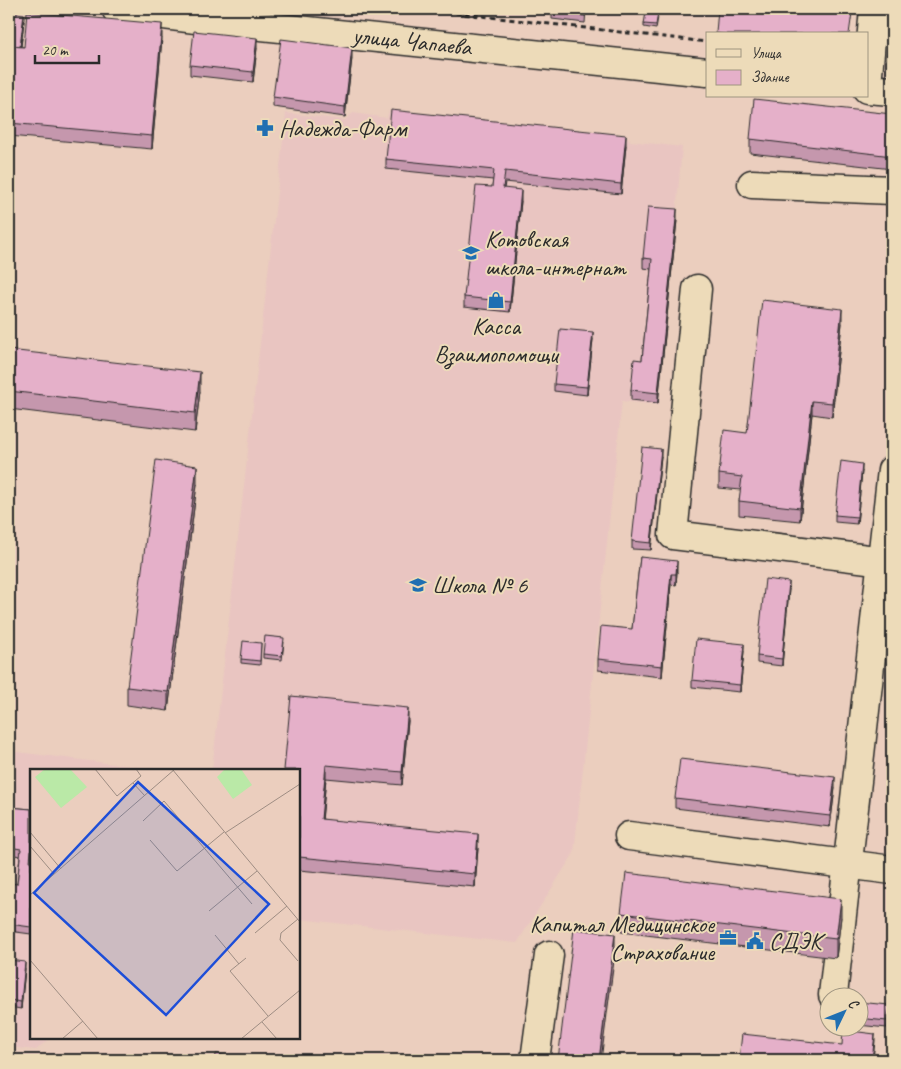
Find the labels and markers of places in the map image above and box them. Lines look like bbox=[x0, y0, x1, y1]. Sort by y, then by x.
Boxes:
place label: Надежда-Фарм bbox=[279, 113, 408, 143]
pharmacy icon: Надежда-Фарм bbox=[255, 118, 275, 138]
place label: Котовская школа-интернат bbox=[485, 224, 627, 282]
school or university icon: Котовская школа-интернат bbox=[461, 243, 481, 263]
shop icon: Касса Взаимопомощи bbox=[486, 290, 506, 310]
place label: Касса Взаимопомощи bbox=[435, 311, 560, 370]
place label: Школа № 6 bbox=[432, 570, 528, 600]
school or university icon: Школа № 6 bbox=[408, 575, 428, 595]
place label: Капитал Медицинское Страхование bbox=[530, 909, 716, 967]
place label: СДЭК bbox=[769, 926, 827, 956]
office icon: Капитал Медицинское Страхование bbox=[718, 928, 738, 948]
public building icon: СДЭК bbox=[745, 931, 765, 951]

